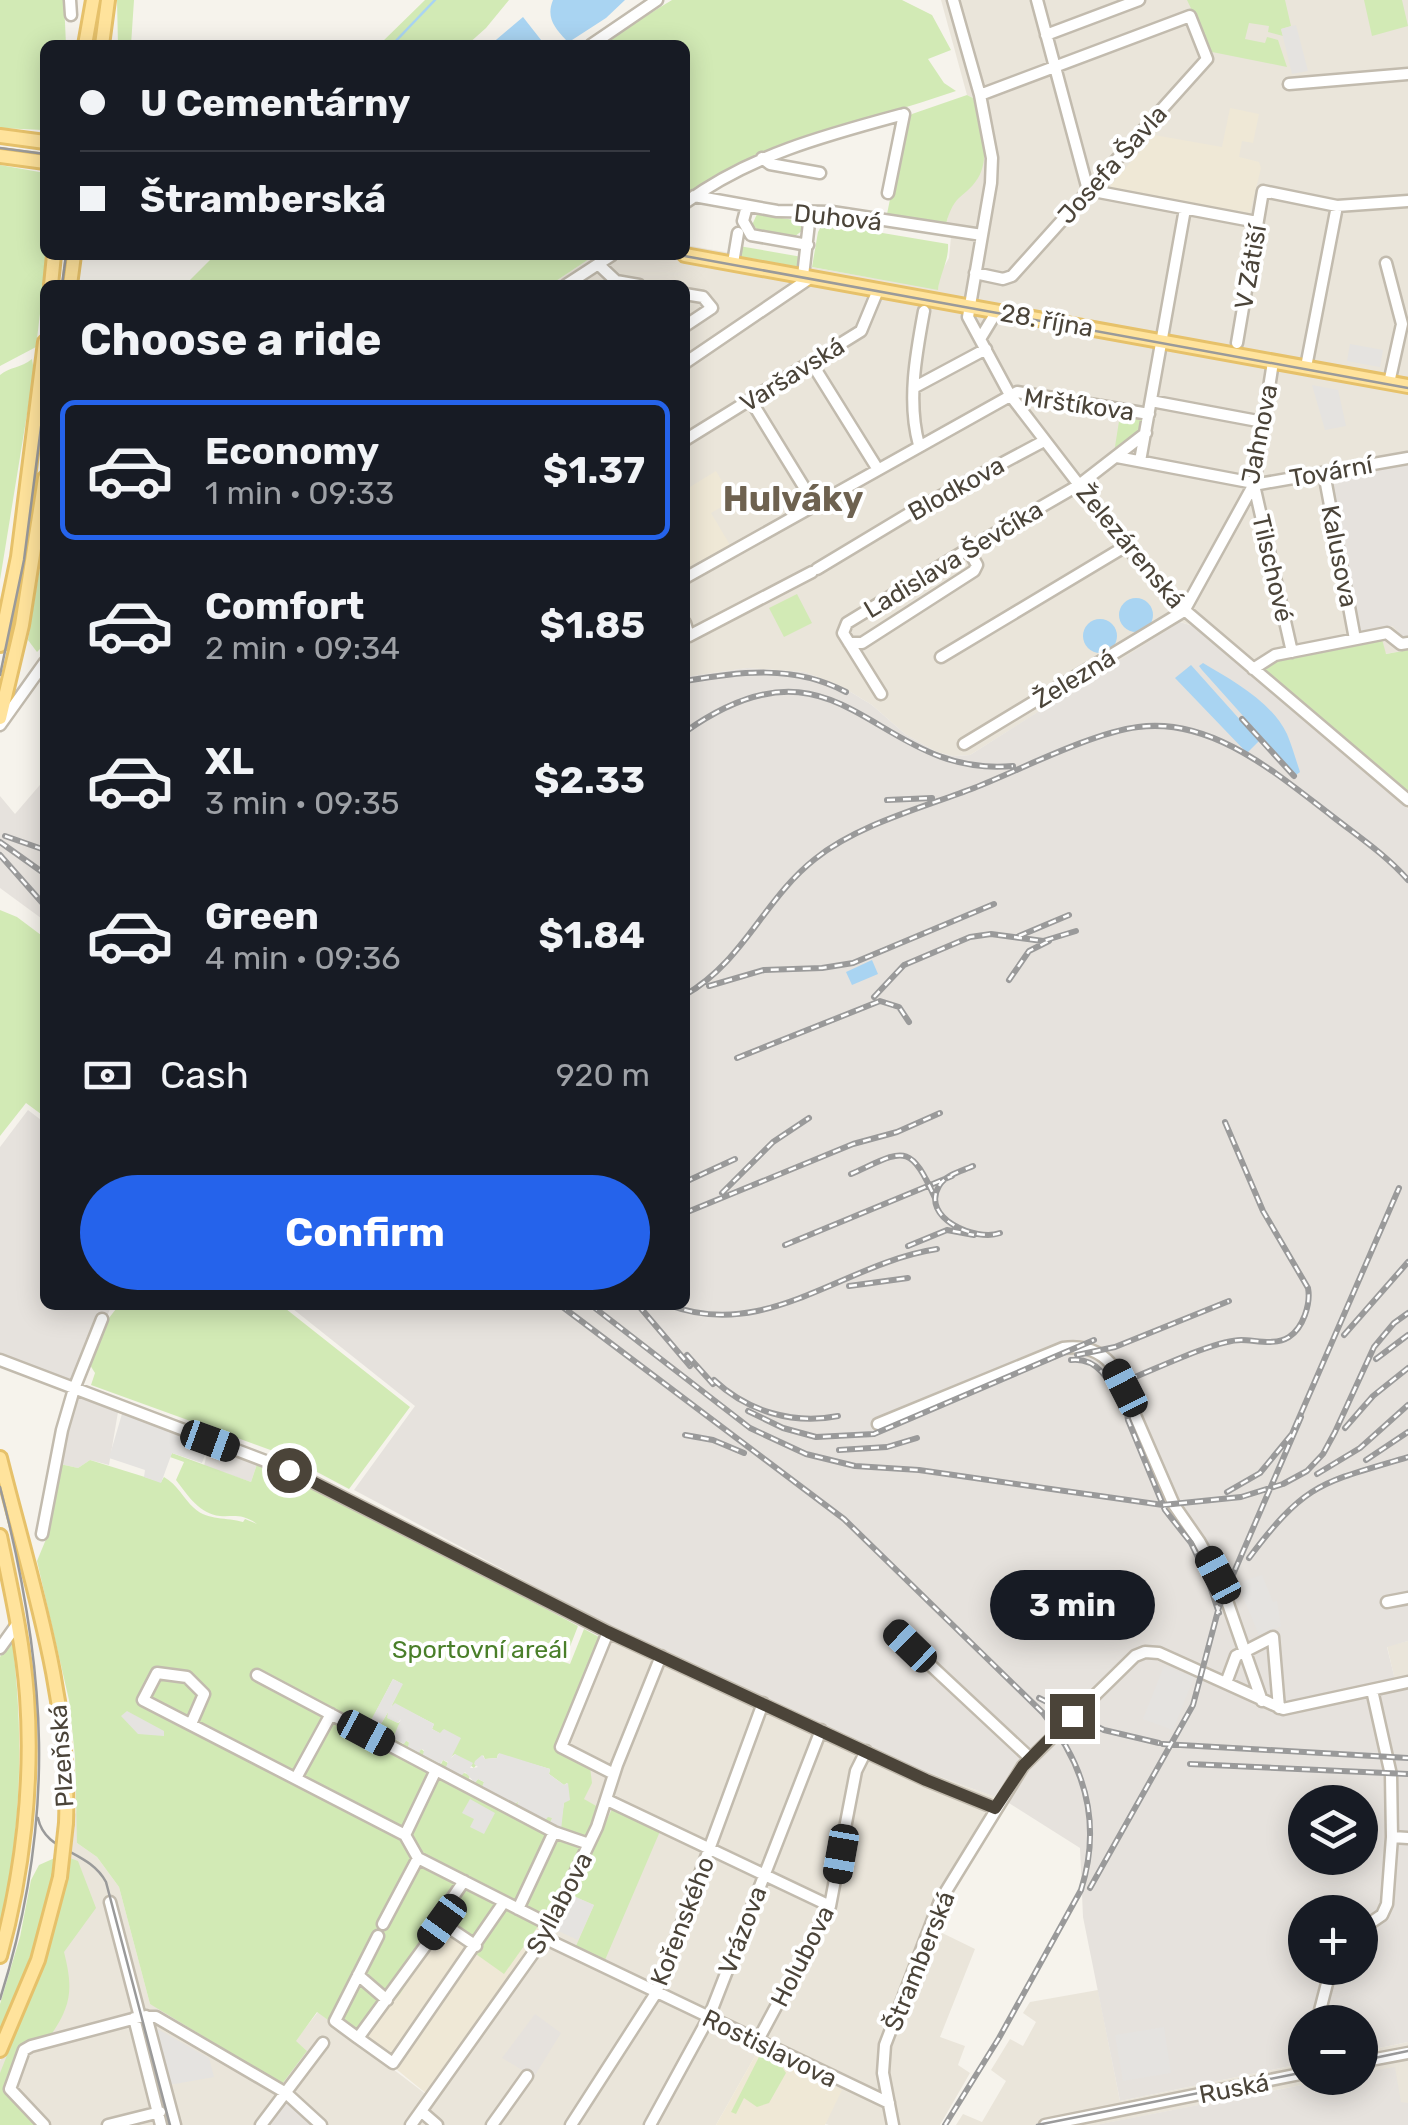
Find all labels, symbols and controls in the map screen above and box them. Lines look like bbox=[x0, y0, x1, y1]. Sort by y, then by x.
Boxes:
text: U Cementárny bbox=[140, 80, 410, 126]
street label: Josefa Šavla bbox=[1052, 99, 1173, 229]
text: Štramberská bbox=[140, 176, 386, 222]
street label: Duhová bbox=[792, 198, 883, 237]
street label: V Zátiší bbox=[1229, 221, 1273, 312]
street label: 28. října bbox=[998, 298, 1096, 343]
text: Choose a ride bbox=[80, 313, 382, 366]
street label: Varšavská bbox=[735, 331, 850, 418]
street label: Mrštíkova bbox=[1022, 382, 1136, 427]
street label: Jahnova bbox=[1236, 382, 1283, 486]
icon: car bbox=[85, 425, 175, 515]
text: Economy bbox=[205, 428, 379, 474]
text: $1.37 bbox=[543, 447, 645, 493]
street label: Blodkova bbox=[903, 450, 1009, 527]
street label: Tovární bbox=[1287, 450, 1377, 493]
text: 1 min · 09:33 bbox=[205, 474, 394, 512]
district label: Hulváky bbox=[723, 478, 863, 520]
street label: Železárenská bbox=[1070, 478, 1191, 614]
street label: Ladislava Ševčíka bbox=[859, 495, 1048, 624]
street label: Kalusova bbox=[1315, 502, 1364, 610]
street label: Tilschové bbox=[1246, 511, 1299, 625]
icon: car bbox=[85, 580, 175, 670]
text: Comfort bbox=[205, 583, 364, 629]
text: $1.85 bbox=[540, 602, 645, 648]
text: 2 min · 09:34 bbox=[205, 629, 400, 667]
street label: Železná bbox=[1028, 643, 1120, 714]
icon: car bbox=[85, 735, 175, 825]
text: XL bbox=[205, 738, 254, 784]
text: $2.33 bbox=[534, 757, 645, 803]
text: 3 min · 09:35 bbox=[205, 784, 400, 822]
icon: car bbox=[85, 890, 175, 980]
text: Green bbox=[205, 893, 319, 939]
text: $1.84 bbox=[538, 912, 645, 958]
text: 4 min · 09:36 bbox=[205, 939, 401, 977]
icon: cash bbox=[80, 1048, 135, 1103]
text: Cash bbox=[160, 1052, 249, 1098]
text: 920 m bbox=[556, 1056, 650, 1094]
button: Confirm bbox=[80, 1175, 650, 1290]
car bbox=[1098, 1354, 1152, 1422]
car bbox=[177, 1417, 243, 1465]
route start bbox=[267, 1448, 312, 1493]
car bbox=[1191, 1541, 1245, 1609]
callout: 3 min bbox=[990, 1571, 1154, 1641]
text: 3 min bbox=[1029, 1586, 1116, 1624]
car bbox=[878, 1614, 942, 1678]
park label: Sportovní areál bbox=[392, 1635, 568, 1664]
route end bbox=[1050, 1694, 1095, 1739]
street label: Plzeňská bbox=[43, 1704, 80, 1808]
car bbox=[332, 1706, 400, 1760]
map controls bbox=[1288, 1785, 1378, 2095]
button: layers bbox=[1288, 1785, 1378, 1875]
car bbox=[821, 1822, 861, 1886]
street label: Syllabova bbox=[521, 1847, 598, 1959]
street label: Kořenského bbox=[645, 1853, 720, 1990]
street label: Vrázova bbox=[712, 1882, 773, 1978]
street label: Štramberská bbox=[878, 1887, 961, 2035]
car bbox=[412, 1889, 472, 1955]
button: + bbox=[1288, 1895, 1378, 1985]
street label: Holubova bbox=[765, 1901, 840, 2011]
street label: Rostislavova bbox=[698, 2003, 842, 2093]
button: − bbox=[1288, 2005, 1378, 2095]
street label: Ruská bbox=[1197, 2068, 1272, 2109]

